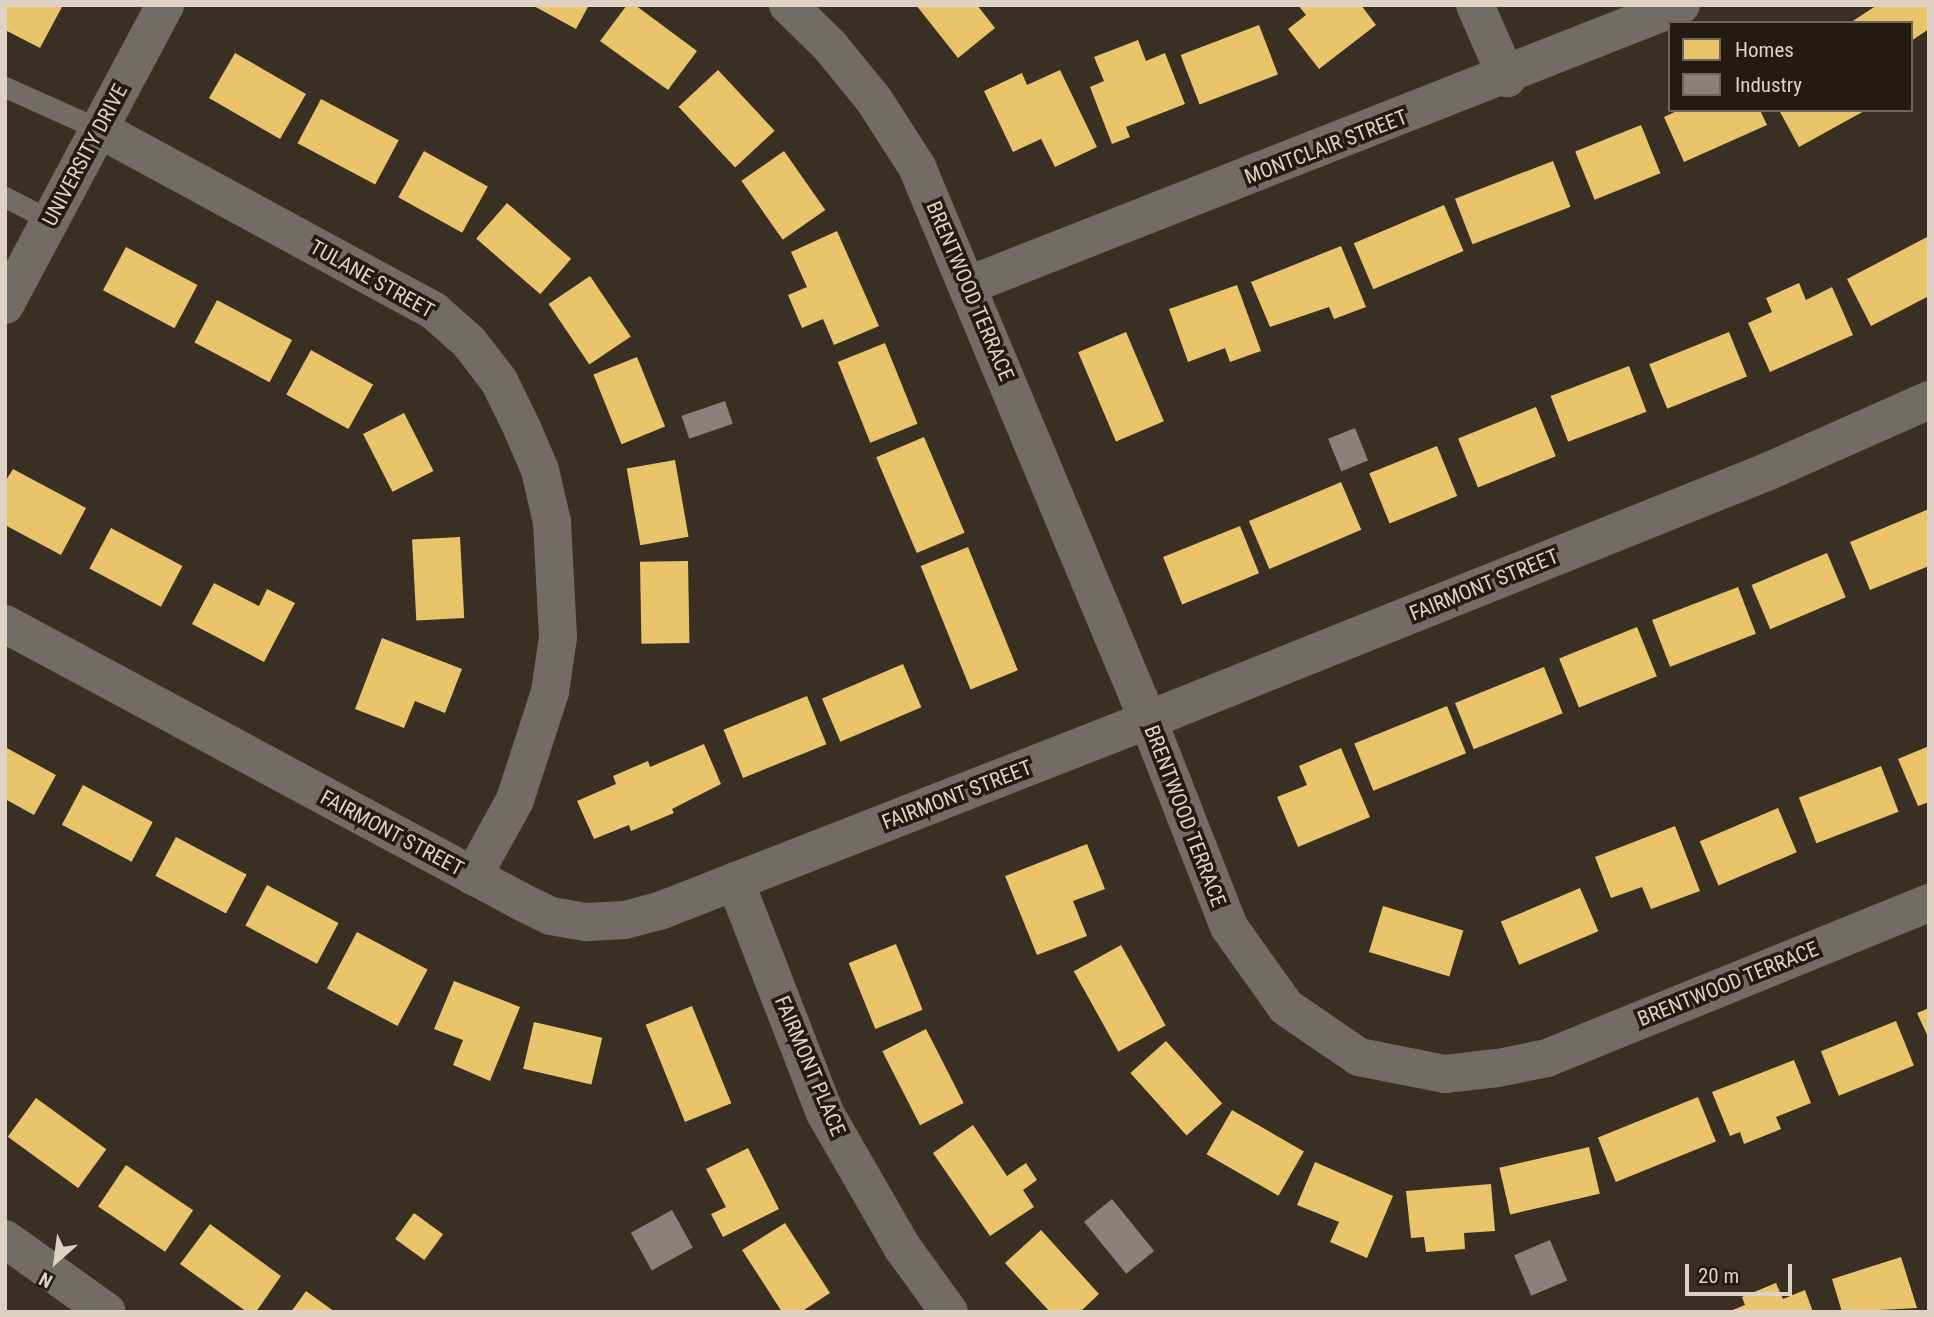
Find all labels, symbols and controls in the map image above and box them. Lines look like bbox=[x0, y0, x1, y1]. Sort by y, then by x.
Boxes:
legend bbox=[1668, 21, 1913, 112]
text: Homes bbox=[1735, 38, 1794, 62]
text: Industry bbox=[1735, 73, 1802, 97]
street label: UNIVERSITY DRIVE bbox=[37, 80, 133, 230]
street label: MONTCLAIR STREET bbox=[1241, 104, 1411, 190]
street label: BRENTWOOD TERRACE bbox=[921, 197, 1019, 385]
street label: TULANE STREET bbox=[305, 234, 439, 324]
street label: FAIRMONT STREET bbox=[1406, 544, 1562, 626]
street label: BRENTWOOD TERRACE bbox=[1139, 721, 1231, 911]
street label: FAIRMONT STREET bbox=[878, 755, 1036, 835]
street label: FAIRMONT STREET bbox=[316, 785, 468, 881]
street label: BRENTWOOD TERRACE bbox=[1634, 936, 1822, 1032]
street label: FAIRMONT PLACE bbox=[769, 992, 851, 1140]
north arrow bbox=[21, 1226, 91, 1296]
scale bar bbox=[1689, 1250, 1796, 1294]
text: 20 m bbox=[1698, 1264, 1739, 1288]
text: N bbox=[35, 1267, 56, 1293]

